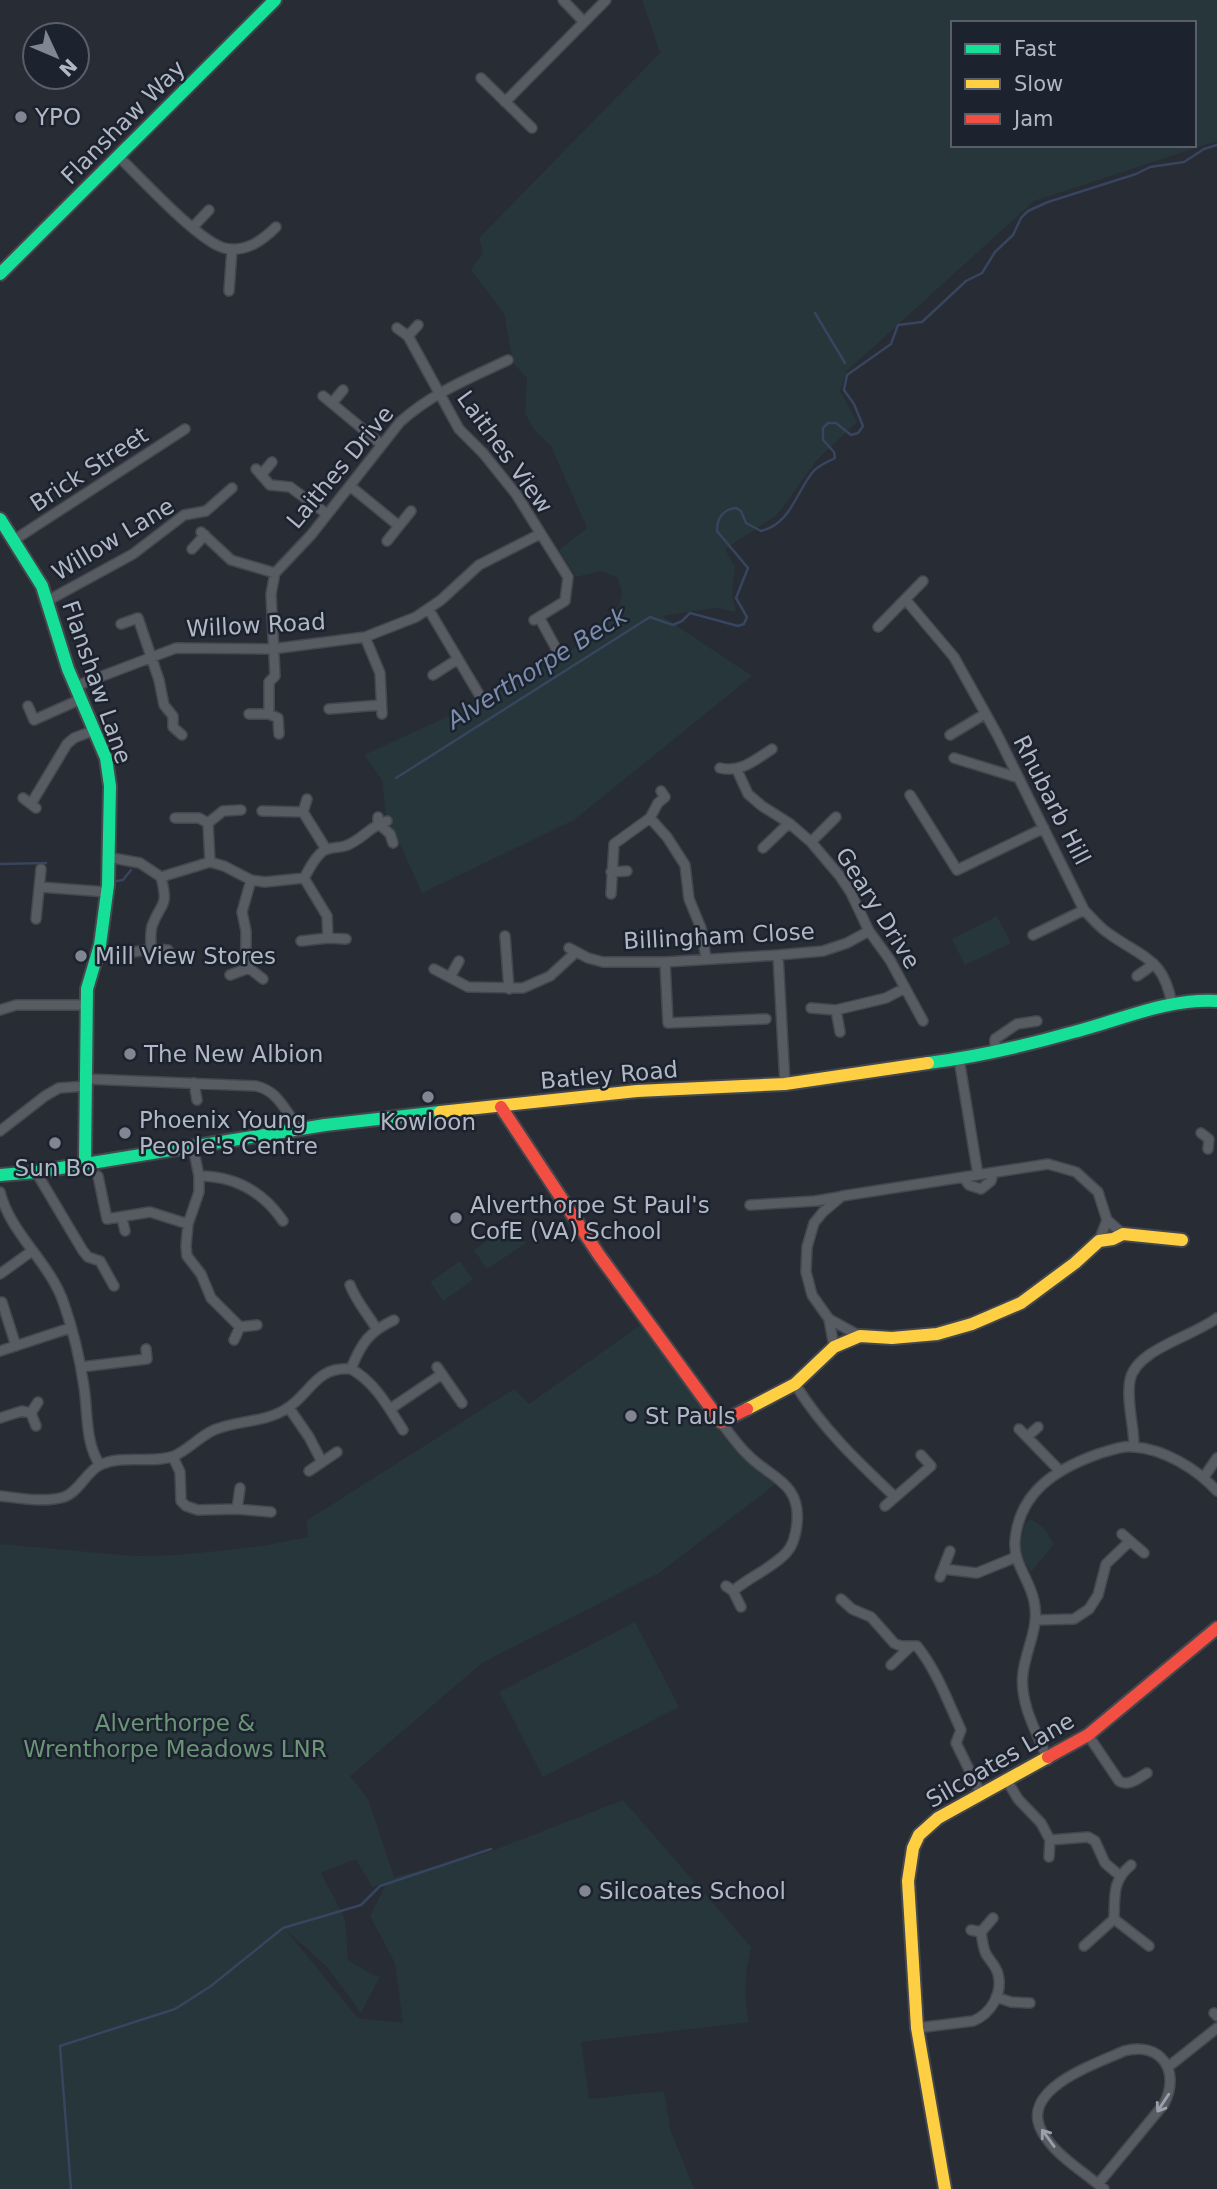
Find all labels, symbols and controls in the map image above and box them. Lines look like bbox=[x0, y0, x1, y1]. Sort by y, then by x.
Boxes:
north arrow bbox=[21, 21, 91, 91]
legend bbox=[951, 21, 1196, 147]
text: Fast bbox=[1014, 37, 1056, 61]
text: N bbox=[55, 54, 82, 81]
street label: Flanshaw Way bbox=[56, 55, 190, 189]
text: Slow bbox=[1014, 72, 1063, 96]
place label: YPO bbox=[34, 104, 81, 130]
text: Jam bbox=[1012, 107, 1054, 131]
marker: YPO bbox=[13, 109, 29, 125]
street label: Laithes View bbox=[452, 386, 558, 518]
street label: Laithes Drive bbox=[281, 401, 399, 533]
street label: Brick Street bbox=[25, 421, 153, 517]
street label: Willow Lane bbox=[47, 493, 179, 585]
street label: Flanshaw Lane bbox=[57, 597, 137, 767]
water label: Alverthorpe Beck bbox=[440, 601, 633, 736]
street label: Willow Road bbox=[186, 608, 326, 642]
street label: Rhubarb Hill bbox=[1008, 731, 1096, 869]
street label: Geary Drive bbox=[830, 843, 926, 973]
street label: Billingham Close bbox=[623, 918, 815, 954]
place label: Mill View Stores bbox=[95, 943, 276, 969]
marker: Mill View Stores bbox=[73, 948, 89, 964]
place label: The New Albion bbox=[143, 1041, 323, 1067]
marker: The New Albion bbox=[122, 1046, 138, 1062]
street label: Batley Road bbox=[539, 1056, 679, 1094]
marker: Kowloon bbox=[420, 1089, 436, 1105]
place label: Phoenix Young People's Centre bbox=[139, 1107, 318, 1159]
place label: Kowloon bbox=[380, 1109, 476, 1135]
marker: Phoenix Young People's Centre bbox=[117, 1125, 133, 1141]
marker: Sun Bo bbox=[47, 1135, 63, 1151]
place label: Sun Bo bbox=[15, 1155, 95, 1181]
place label: Alverthorpe St Paul's CofE (VA) School bbox=[470, 1192, 710, 1244]
marker: Alverthorpe St Paul's CofE (VA) School bbox=[448, 1210, 464, 1226]
place label: St Pauls bbox=[645, 1403, 736, 1429]
marker: St Pauls bbox=[623, 1408, 639, 1424]
street label: Silcoates Lane bbox=[921, 1707, 1079, 1813]
park label: Alverthorpe & Wrenthorpe Meadows LNR bbox=[23, 1710, 327, 1762]
place label: Silcoates School bbox=[599, 1878, 786, 1904]
marker: Silcoates School bbox=[577, 1883, 593, 1899]
one-way arrow bbox=[1155, 2092, 1169, 2112]
one-way arrow bbox=[1041, 2129, 1055, 2148]

